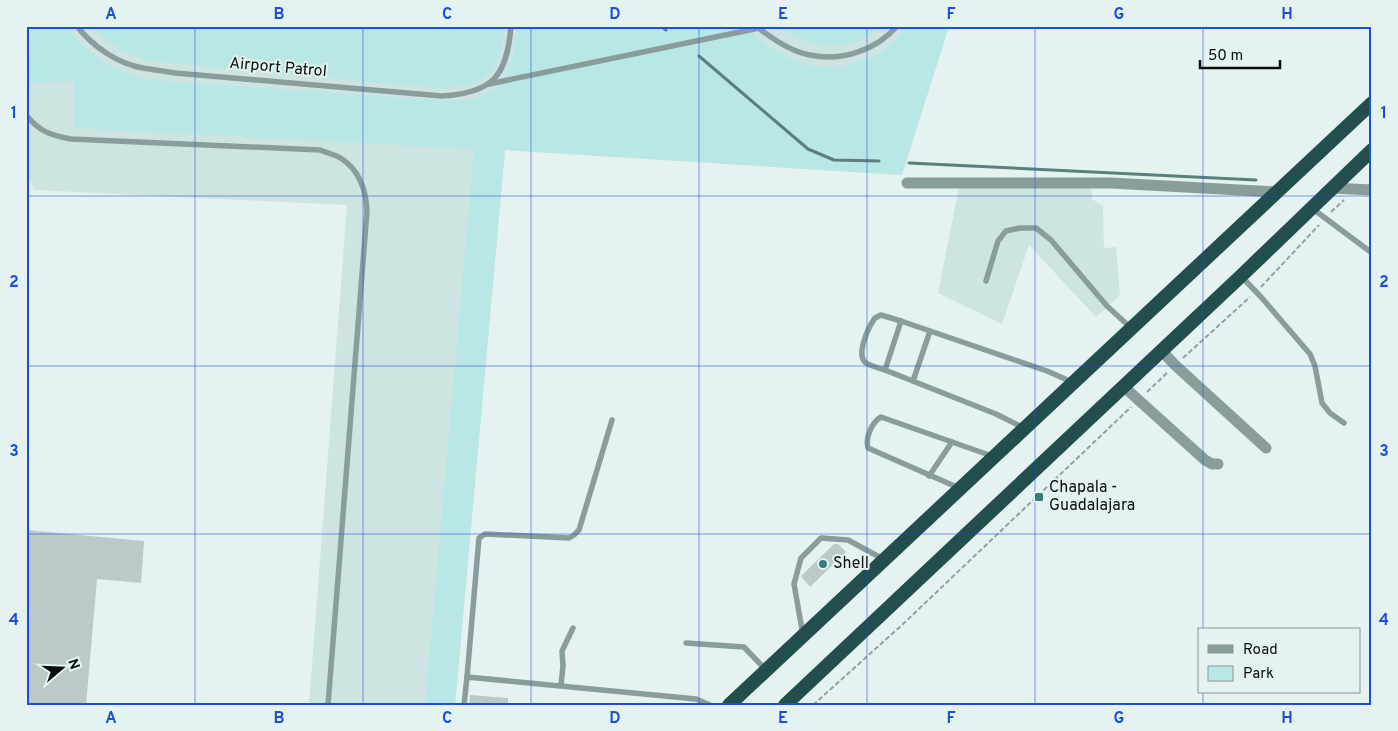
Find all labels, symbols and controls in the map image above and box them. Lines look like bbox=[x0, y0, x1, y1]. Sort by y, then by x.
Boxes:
text: A bbox=[105, 5, 117, 25]
text: B bbox=[273, 5, 285, 25]
text: C bbox=[442, 5, 452, 25]
text: D bbox=[609, 5, 621, 25]
text: E bbox=[778, 5, 788, 25]
text: F bbox=[946, 5, 956, 25]
text: G bbox=[1114, 5, 1124, 25]
text: H bbox=[1281, 5, 1293, 25]
scale bar bbox=[1200, 38, 1280, 70]
text: 50 m bbox=[1208, 47, 1243, 66]
street label: Airport Patrol bbox=[228, 54, 328, 82]
text: 1 bbox=[11, 104, 17, 124]
text: 1 bbox=[1381, 104, 1387, 124]
text: 2 bbox=[9, 273, 19, 293]
text: 2 bbox=[1379, 273, 1389, 293]
text: 3 bbox=[9, 442, 19, 462]
text: 3 bbox=[1379, 442, 1389, 462]
place label: Chapala - Guadalajara bbox=[1049, 478, 1135, 516]
marker: Chapala - Guadalajara bbox=[1033, 491, 1045, 503]
place label: Shell bbox=[833, 554, 869, 574]
marker: Shell bbox=[817, 558, 829, 570]
text: 4 bbox=[9, 611, 19, 631]
text: 4 bbox=[1379, 611, 1389, 631]
legend bbox=[1198, 628, 1360, 694]
text: Road bbox=[1243, 641, 1278, 660]
north arrow bbox=[38, 644, 88, 694]
text: N bbox=[63, 657, 83, 672]
text: Park bbox=[1243, 665, 1274, 684]
text: A bbox=[105, 709, 117, 729]
text: B bbox=[273, 709, 285, 729]
text: C bbox=[442, 709, 452, 729]
text: D bbox=[609, 709, 621, 729]
text: E bbox=[778, 709, 788, 729]
text: F bbox=[946, 709, 956, 729]
text: G bbox=[1114, 709, 1124, 729]
text: H bbox=[1281, 709, 1293, 729]

